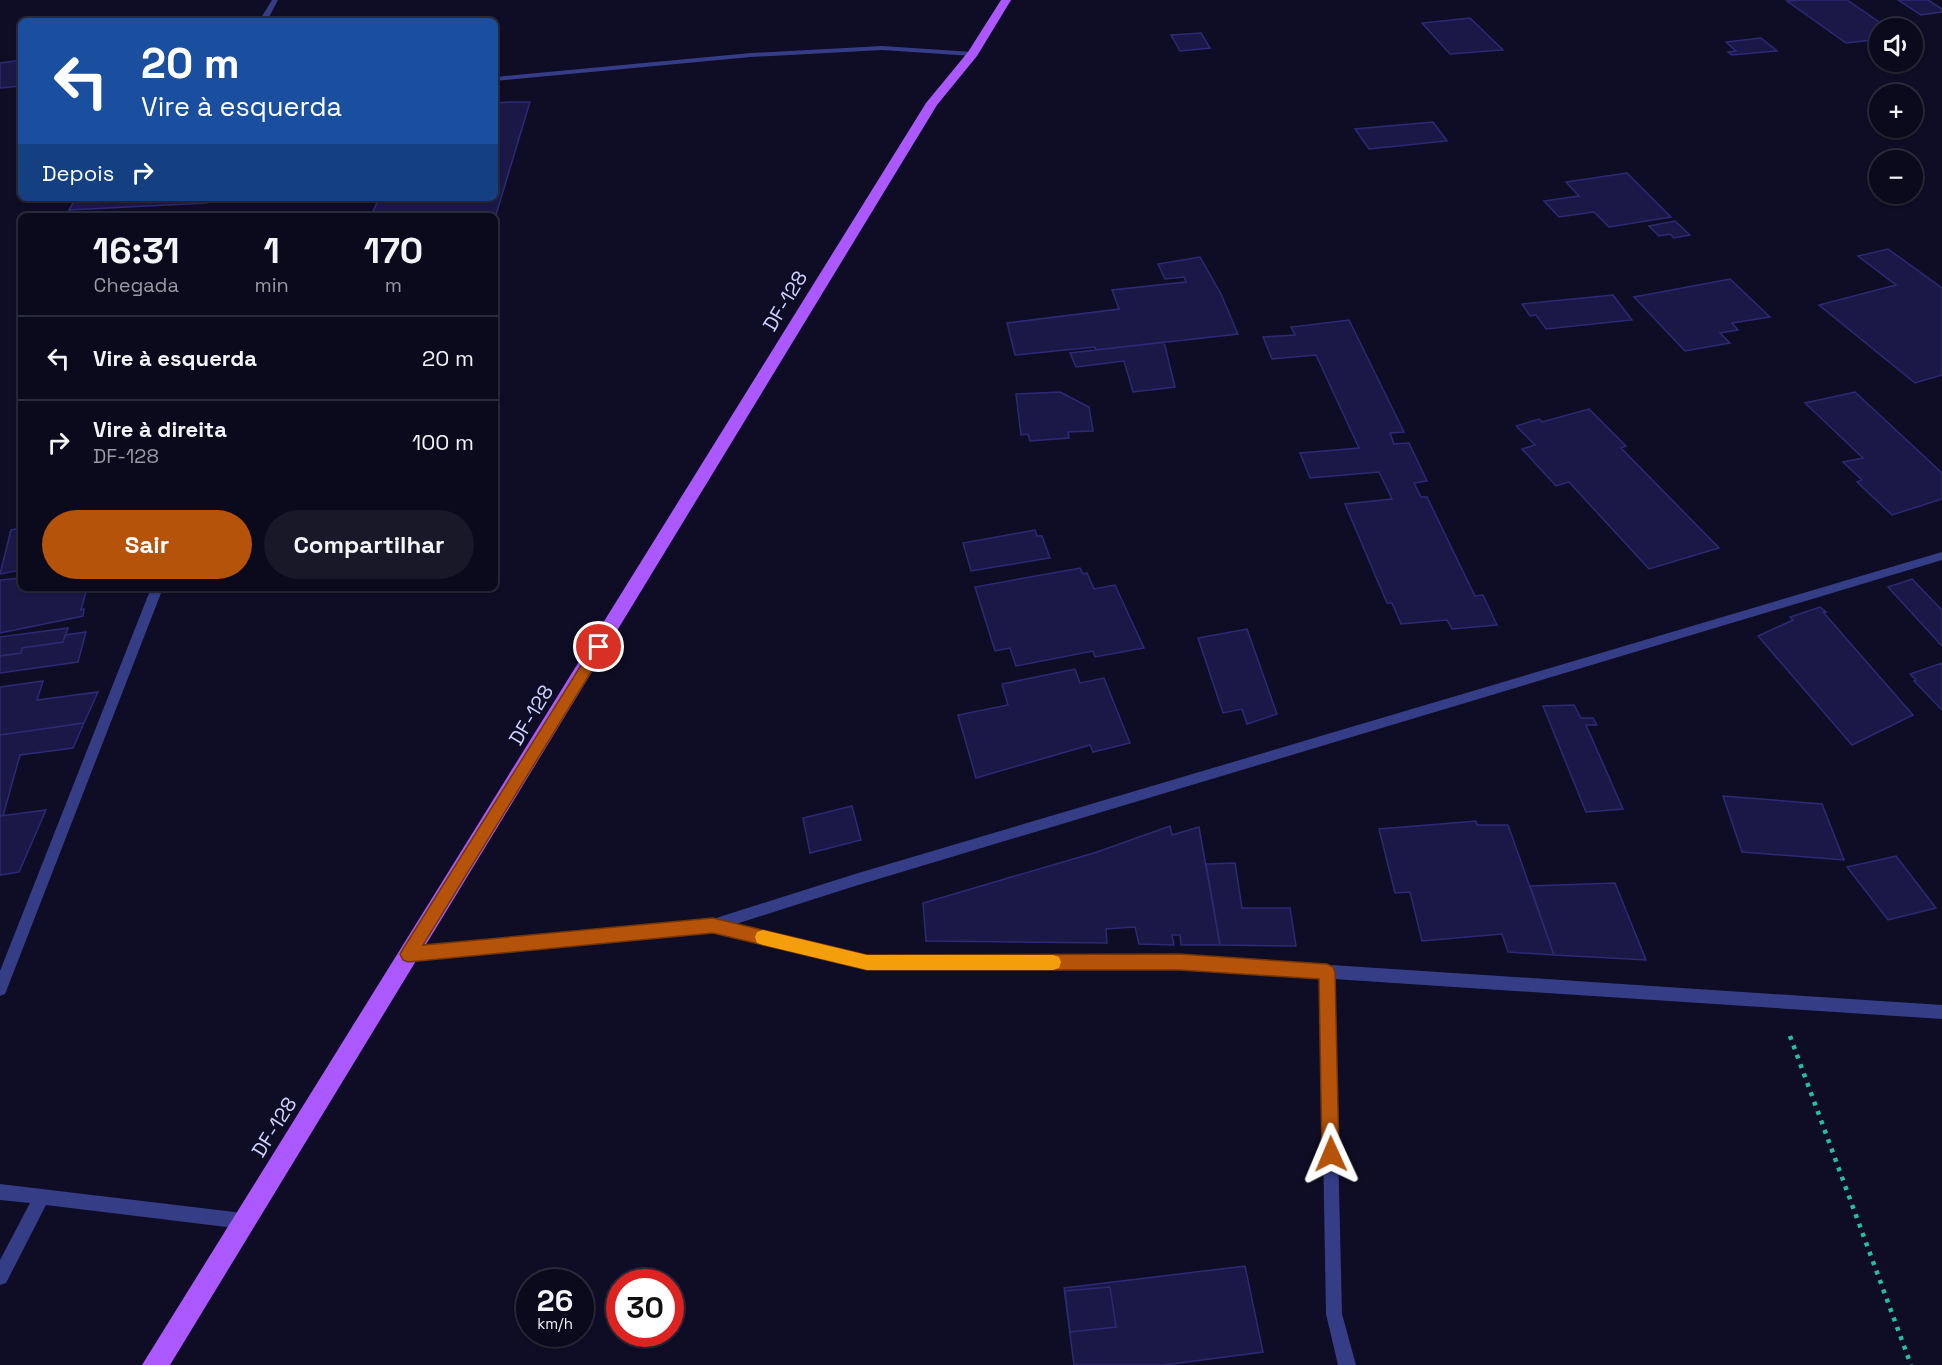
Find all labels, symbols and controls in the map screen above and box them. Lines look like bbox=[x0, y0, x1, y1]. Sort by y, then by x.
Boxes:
map controls bbox=[1869, 18, 1923, 204]
button: sound bbox=[1869, 18, 1923, 72]
text: 20 m bbox=[141, 37, 240, 90]
icon: left bbox=[42, 42, 120, 120]
button: + bbox=[1869, 84, 1923, 138]
text: Vire à esquerda bbox=[141, 89, 342, 124]
button: − bbox=[1869, 150, 1923, 204]
icon: right bbox=[126, 156, 159, 189]
text: Depois bbox=[42, 159, 114, 187]
text: 16:31 bbox=[93, 228, 180, 274]
text: 1 bbox=[264, 228, 280, 274]
text: 170 bbox=[364, 228, 423, 274]
street label: DF-128 bbox=[757, 266, 813, 336]
text: Chegada bbox=[94, 272, 179, 298]
text: min bbox=[254, 272, 289, 298]
text: m bbox=[385, 272, 402, 298]
icon: left bbox=[42, 342, 75, 375]
text: Vire à esquerda bbox=[93, 344, 257, 372]
text: 20 m bbox=[422, 344, 474, 372]
text: Vire à direita bbox=[93, 415, 227, 443]
icon: right bbox=[42, 426, 75, 459]
text: 100 m bbox=[412, 428, 474, 456]
text: DF-128 bbox=[93, 443, 159, 469]
button: Sair bbox=[42, 510, 252, 579]
button: Compartilhar bbox=[264, 510, 474, 579]
pin bbox=[573, 621, 624, 672]
icon: arrive bbox=[582, 630, 615, 663]
street label: DF-128 bbox=[503, 680, 559, 750]
street label: DF-128 bbox=[246, 1092, 302, 1162]
position arrow bbox=[1299, 1122, 1363, 1186]
speed limit sign: 30 bbox=[606, 1269, 684, 1347]
text: 26 bbox=[537, 1281, 573, 1320]
text: km/h bbox=[537, 1314, 573, 1333]

